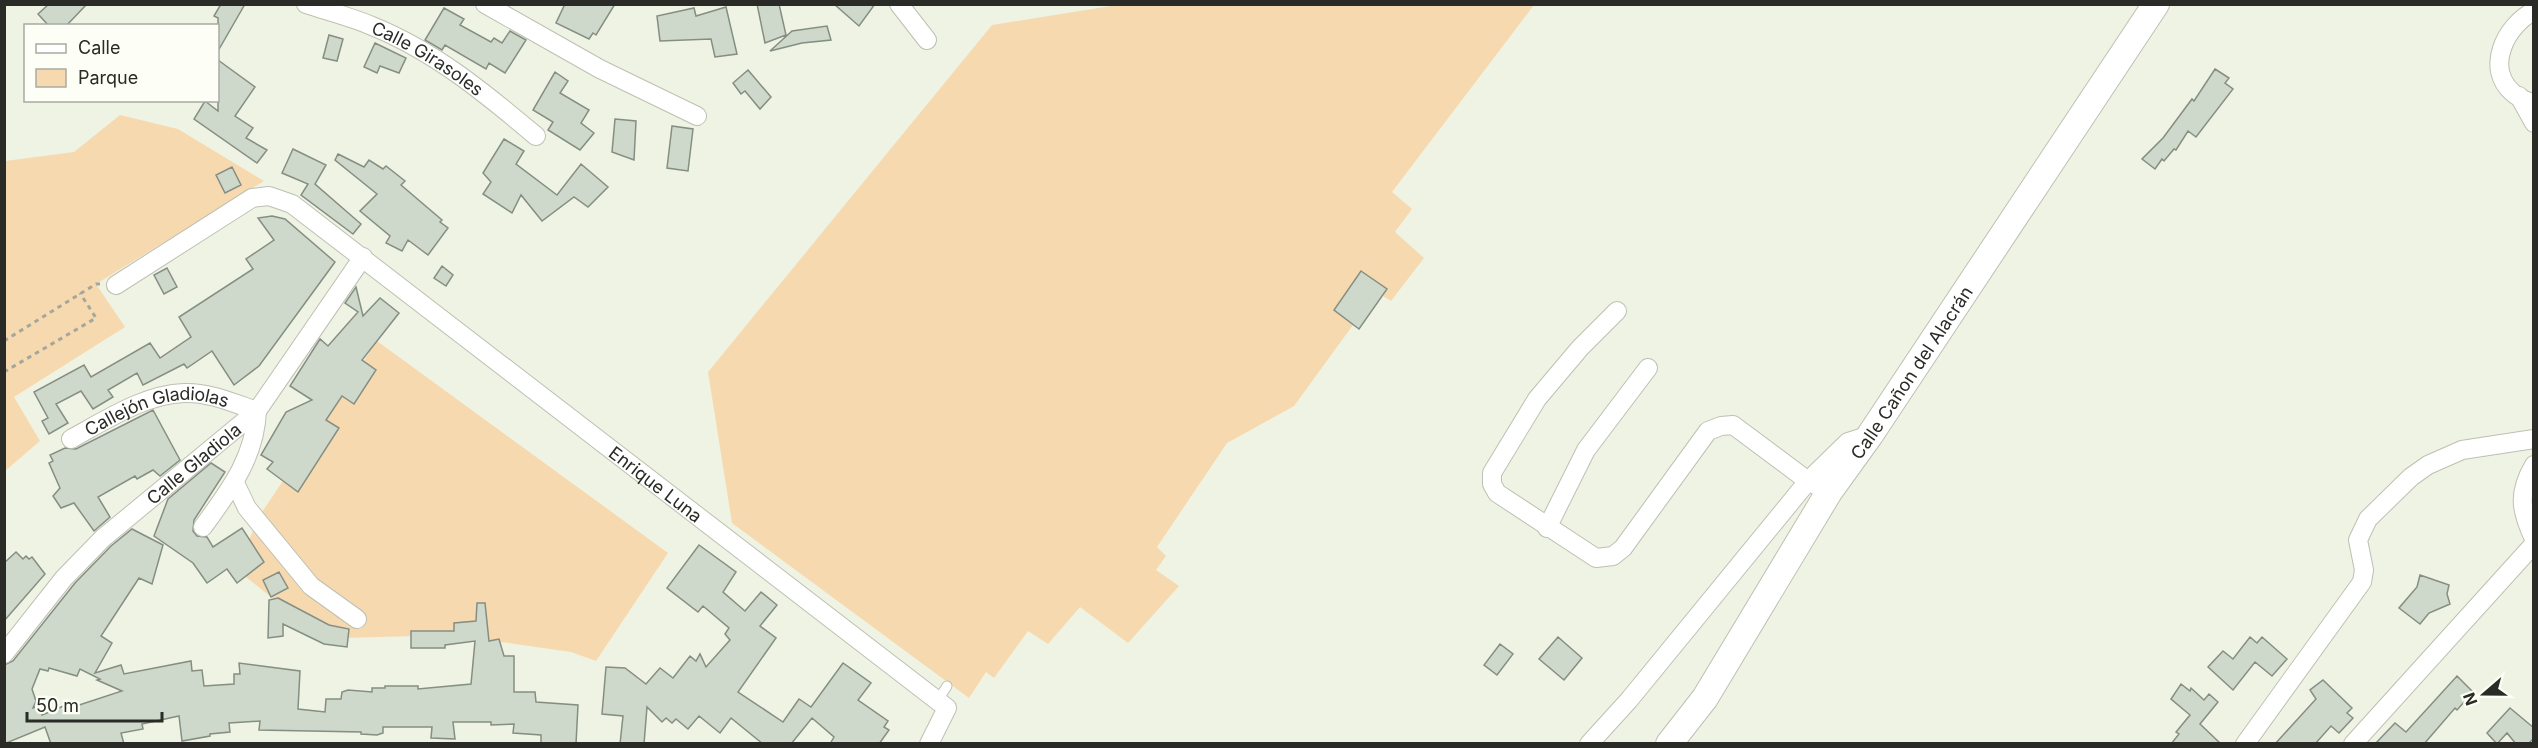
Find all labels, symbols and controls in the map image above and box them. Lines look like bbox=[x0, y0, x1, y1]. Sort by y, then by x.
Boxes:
street label: Calle Girasoles bbox=[369, 17, 488, 100]
legend bbox=[24, 24, 219, 102]
text: Calle bbox=[78, 37, 120, 58]
text: Parque bbox=[78, 67, 138, 88]
street label: Calle Cañon del Alacrán bbox=[1846, 282, 1976, 463]
street label: Callejón Gladiolas bbox=[81, 382, 232, 440]
street label: Calle Gladiola bbox=[142, 418, 245, 508]
street label: Enrique Luna bbox=[605, 442, 707, 526]
north arrow bbox=[2454, 664, 2514, 724]
scale bar bbox=[27, 685, 162, 723]
text: N bbox=[2458, 690, 2481, 708]
text: 50 m bbox=[36, 695, 79, 716]

